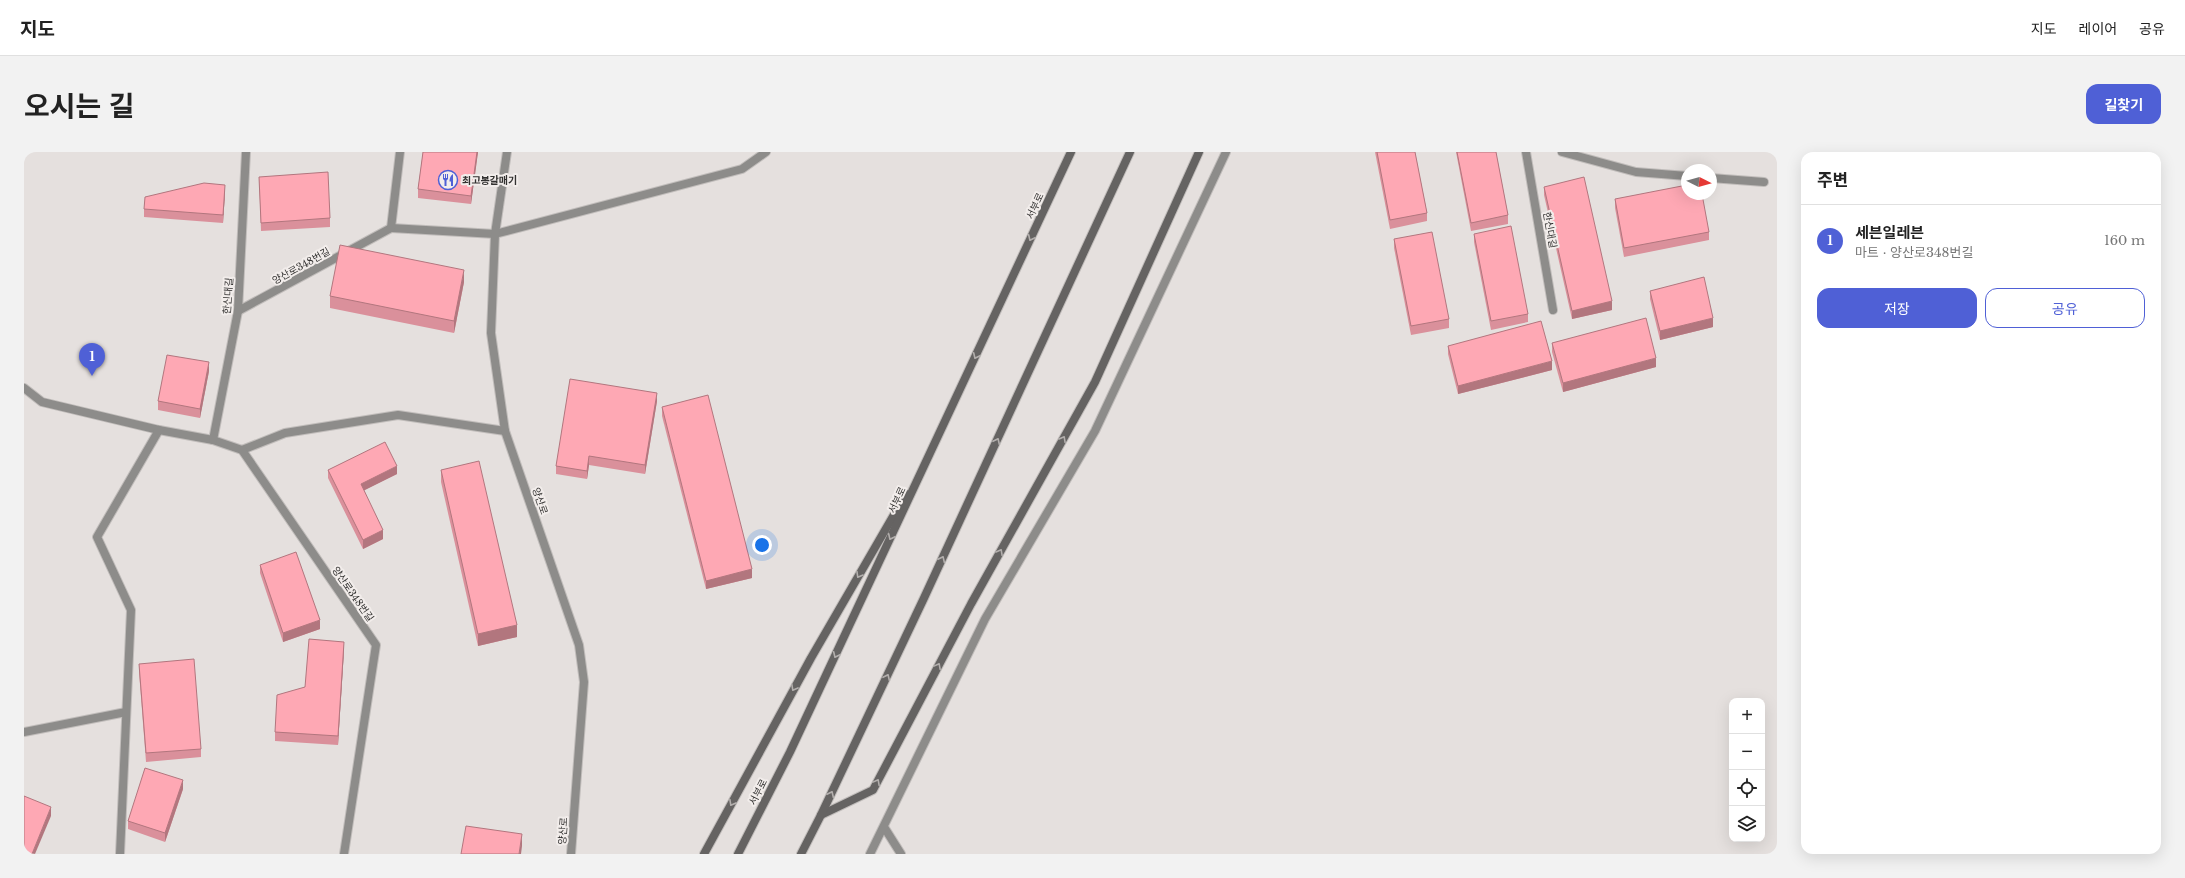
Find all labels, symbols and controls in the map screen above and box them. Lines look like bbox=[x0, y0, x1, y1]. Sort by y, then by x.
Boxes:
text: 지도 bbox=[20, 18, 55, 41]
text: 지도 bbox=[2031, 20, 2057, 38]
text: 레이어 bbox=[2079, 20, 2117, 38]
text: 공유 bbox=[2139, 20, 2165, 38]
button: 길찾기 bbox=[2086, 84, 2161, 124]
text: 오시는 길 bbox=[24, 89, 135, 124]
north arrow bbox=[1681, 164, 1717, 200]
restaurant icon: 최고봉갈매기 bbox=[437, 169, 459, 191]
text: 주변 bbox=[1817, 170, 1848, 191]
place label: 최고봉갈매기 bbox=[462, 174, 517, 187]
street label: 서부로 bbox=[1023, 191, 1047, 221]
street label: 한신대길 bbox=[1540, 211, 1560, 249]
text: 세븐일레븐 bbox=[1855, 223, 1924, 242]
text: 1 bbox=[1827, 232, 1833, 249]
text: 160 m bbox=[2104, 232, 2145, 249]
one-way arrow bbox=[1028, 234, 1036, 241]
text: 마트 · 양산로348번길 bbox=[1855, 244, 1973, 261]
street label: 양산로348번길 bbox=[270, 245, 332, 287]
street label: 한신대길 bbox=[220, 277, 236, 315]
button: 저장 bbox=[1817, 288, 1977, 328]
button: 공유 bbox=[1985, 288, 2145, 328]
pin: 1 bbox=[79, 343, 105, 376]
one-way arrow bbox=[973, 352, 981, 359]
one-way arrow bbox=[1058, 435, 1066, 443]
one-way arrow bbox=[992, 438, 1000, 446]
street label: 서부로 bbox=[885, 485, 909, 515]
street label: 양산로 bbox=[529, 486, 551, 516]
one-way arrow bbox=[888, 533, 896, 540]
your location bbox=[752, 535, 772, 555]
one-way arrow bbox=[995, 549, 1002, 556]
one-way arrow bbox=[937, 556, 945, 564]
street label: 양산로348번길 bbox=[329, 564, 377, 624]
one-way arrow bbox=[856, 571, 863, 578]
one-way arrow bbox=[833, 650, 841, 658]
one-way arrow bbox=[933, 663, 941, 671]
one-way arrow bbox=[882, 674, 890, 681]
one-way arrow bbox=[792, 684, 799, 692]
map controls bbox=[1729, 698, 1765, 842]
button: + bbox=[1729, 698, 1765, 734]
button: − bbox=[1729, 734, 1765, 770]
button: locate bbox=[1729, 770, 1765, 806]
street label: 서부로 bbox=[746, 777, 770, 807]
one-way arrow bbox=[873, 778, 880, 786]
one-way arrow bbox=[826, 791, 834, 799]
one-way arrow bbox=[730, 798, 737, 806]
button: layers bbox=[1729, 806, 1765, 842]
street label: 양산로 bbox=[556, 817, 570, 845]

